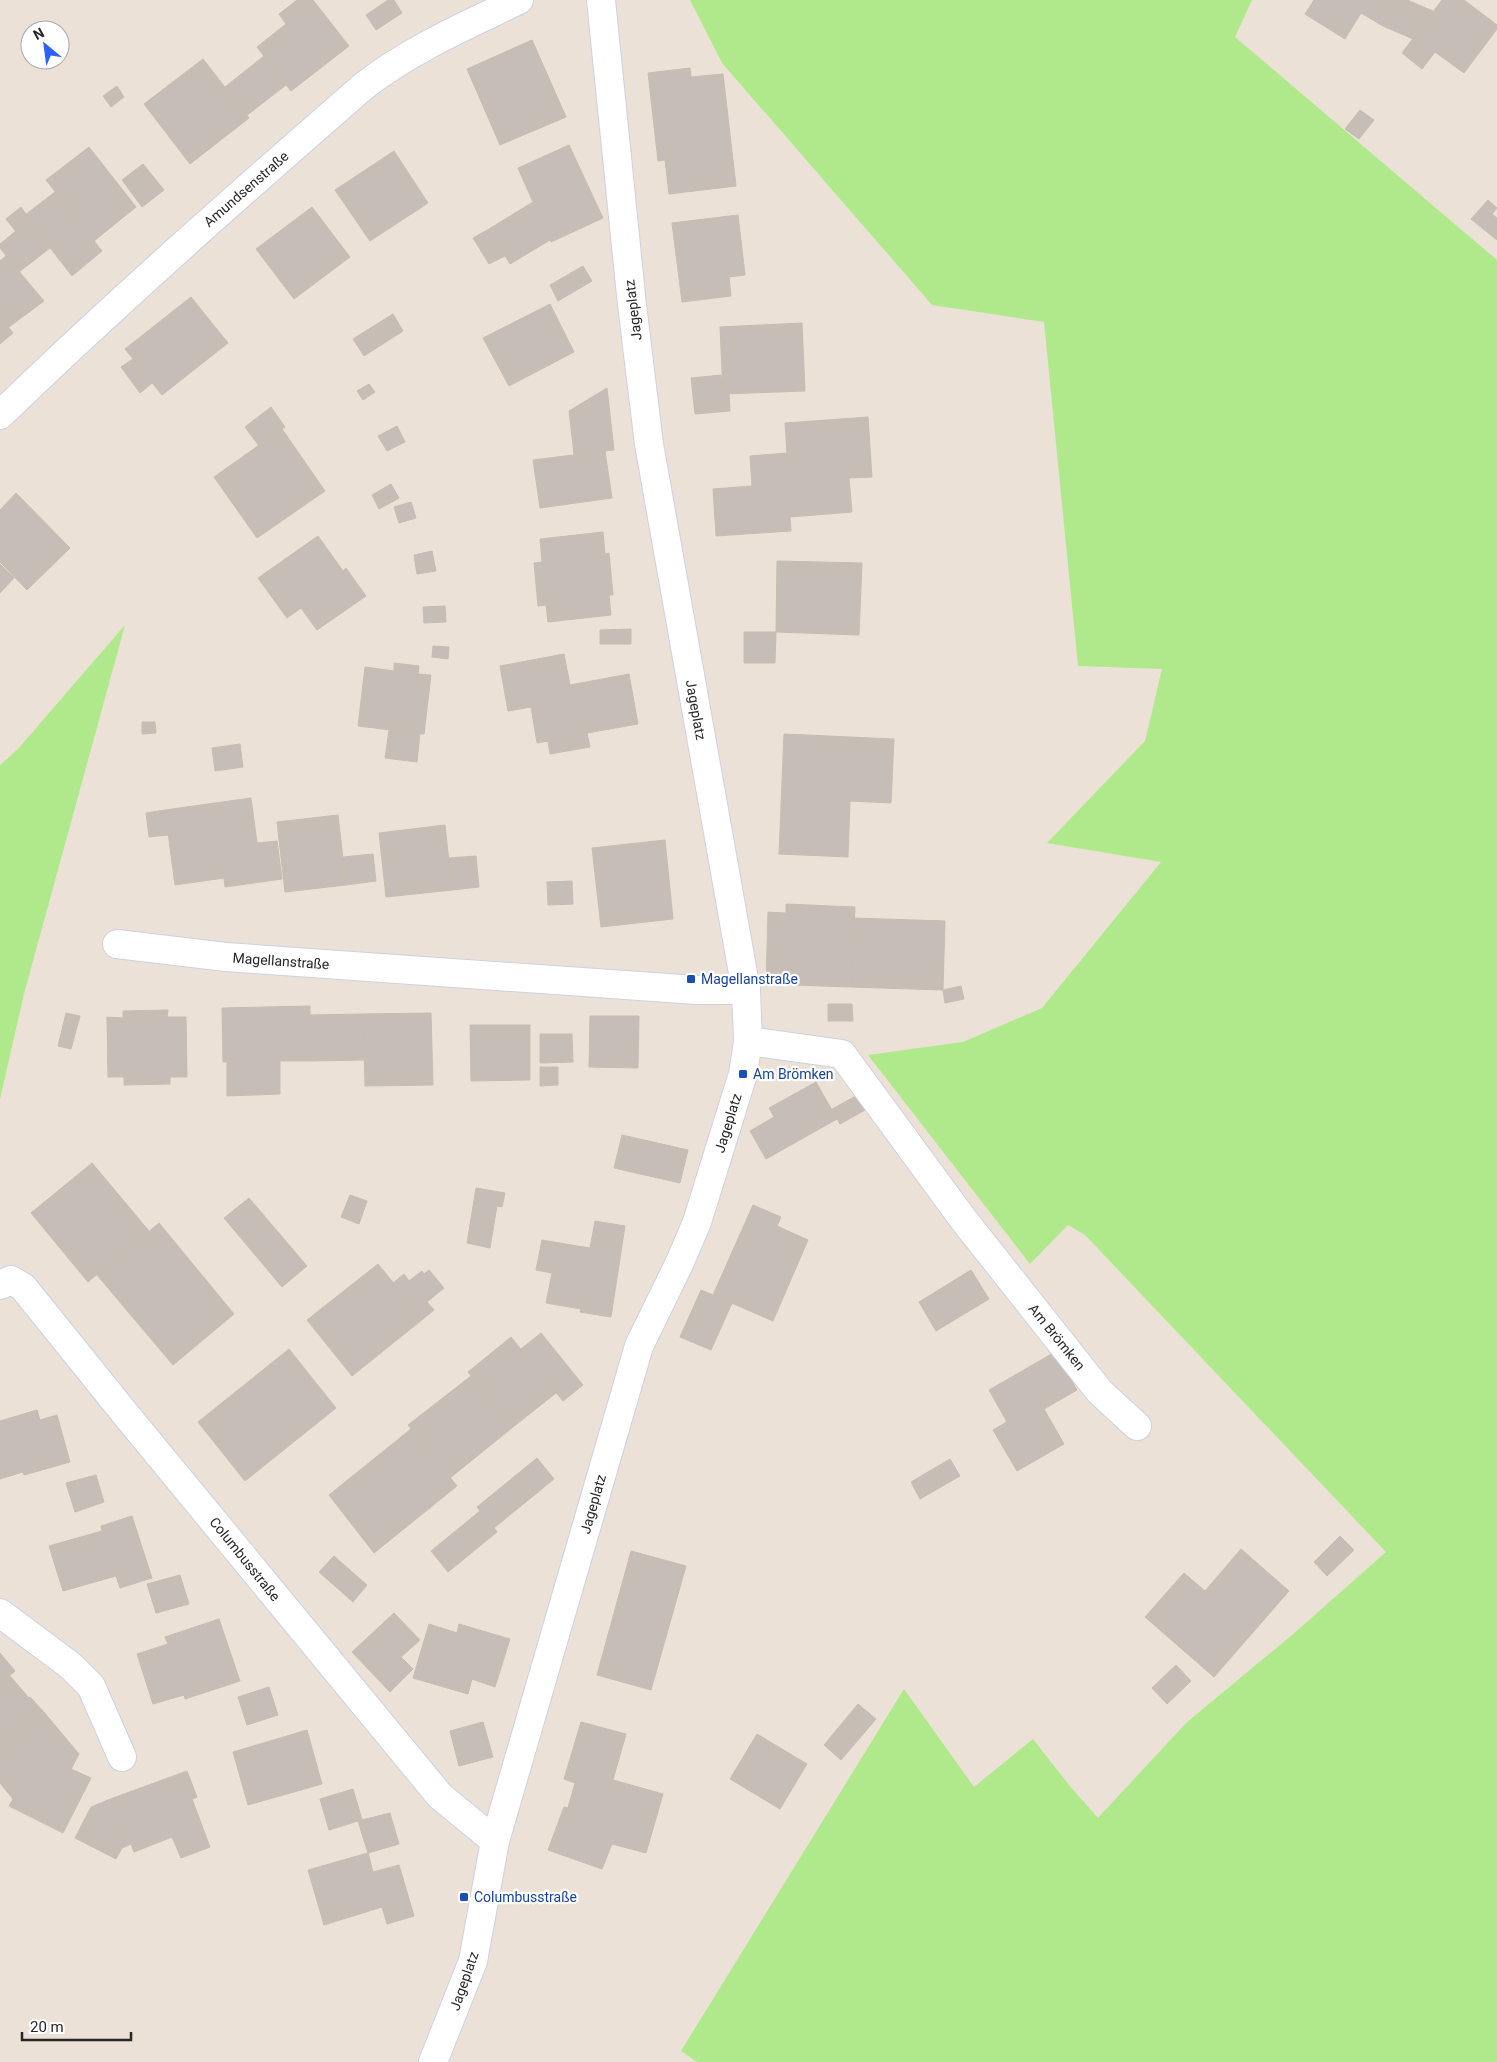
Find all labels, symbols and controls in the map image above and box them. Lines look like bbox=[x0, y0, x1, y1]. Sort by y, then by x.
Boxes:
north arrow bbox=[20, 20, 70, 70]
text: N bbox=[30, 24, 47, 43]
street label: Amundsenstraße bbox=[200, 148, 292, 230]
street label: Jageplatz bbox=[621, 279, 645, 341]
street label: Jageplatz bbox=[683, 679, 709, 741]
street label: Magellanstraße bbox=[232, 950, 330, 972]
place label: Magellanstraße bbox=[701, 971, 798, 987]
marker: Magellanstraße bbox=[685, 973, 697, 985]
place label: Am Brömken bbox=[753, 1066, 834, 1082]
marker: Am Brömken bbox=[737, 1068, 749, 1080]
street label: Jageplatz bbox=[711, 1091, 745, 1155]
street label: Am Brömken bbox=[1025, 1301, 1089, 1373]
street label: Jageplatz bbox=[577, 1472, 609, 1536]
street label: Columbusstraße bbox=[206, 1514, 284, 1604]
place label: Columbusstraße bbox=[474, 1889, 577, 1905]
marker: Columbusstraße bbox=[458, 1891, 470, 1903]
street label: Jageplatz bbox=[447, 1949, 482, 2012]
scale bar bbox=[22, 2010, 131, 2042]
text: 20 m bbox=[30, 2018, 64, 2036]

